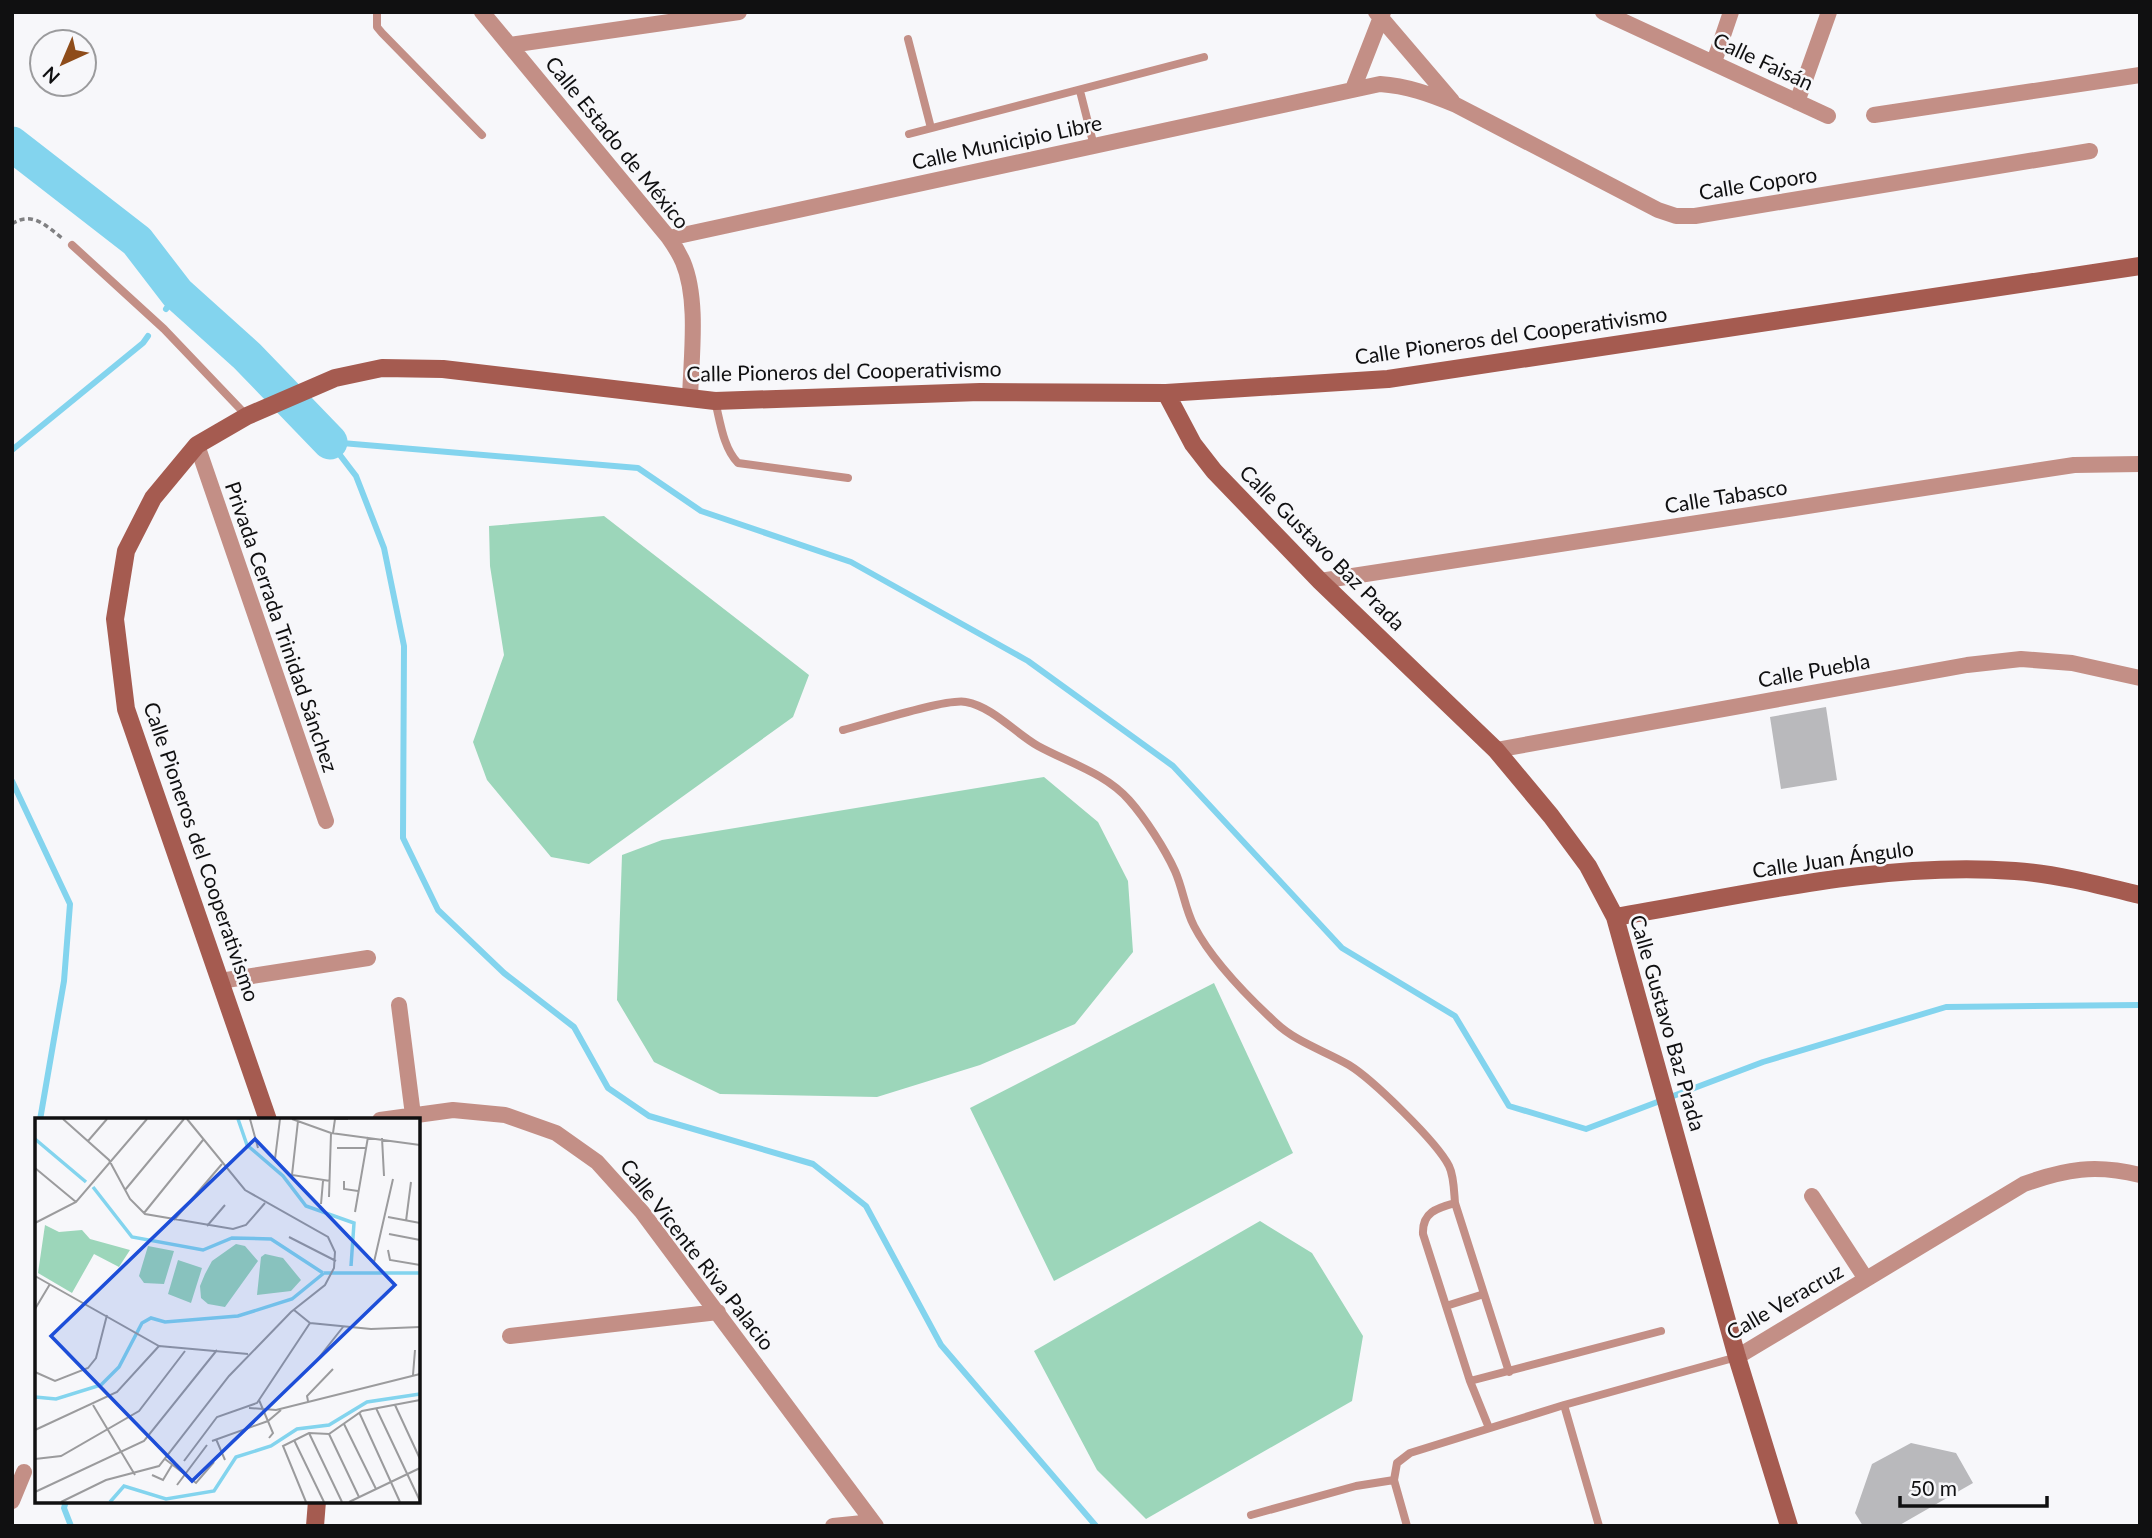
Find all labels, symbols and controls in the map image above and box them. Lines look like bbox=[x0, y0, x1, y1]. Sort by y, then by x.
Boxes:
street label: Calle Faisán bbox=[1709, 27, 1818, 95]
north arrow bbox=[28, 28, 98, 98]
street label: Calle Estado de México bbox=[541, 51, 695, 233]
text: N bbox=[38, 62, 64, 89]
street label: Calle Municipio Libre bbox=[909, 109, 1104, 174]
street label: Calle Coporo bbox=[1697, 161, 1819, 204]
street label: Calle Pioneros del Cooperativismo bbox=[1353, 300, 1669, 369]
street label: Calle Pioneros del Cooperativismo bbox=[686, 355, 1002, 386]
street label: Calle Gustavo Baz Prada bbox=[1235, 459, 1411, 635]
street label: Calle Tabasco bbox=[1663, 473, 1789, 518]
street label: Privada Cerrada Trinidad Sánchez bbox=[221, 478, 344, 775]
street label: Calle Puebla bbox=[1756, 647, 1872, 692]
street label: Calle Pioneros del Cooperativismo bbox=[139, 698, 266, 1005]
street label: Calle Juan Ángulo bbox=[1750, 835, 1915, 882]
street label: Calle Gustavo Baz Prada bbox=[1626, 912, 1711, 1134]
inset map bbox=[35, 1118, 420, 1503]
street label: Calle Vicente Riva Palacio bbox=[616, 1154, 781, 1355]
street label: Calle Veracruz bbox=[1721, 1257, 1847, 1344]
scale bar bbox=[1900, 1464, 2047, 1508]
text: 50 m bbox=[1910, 1475, 1957, 1500]

